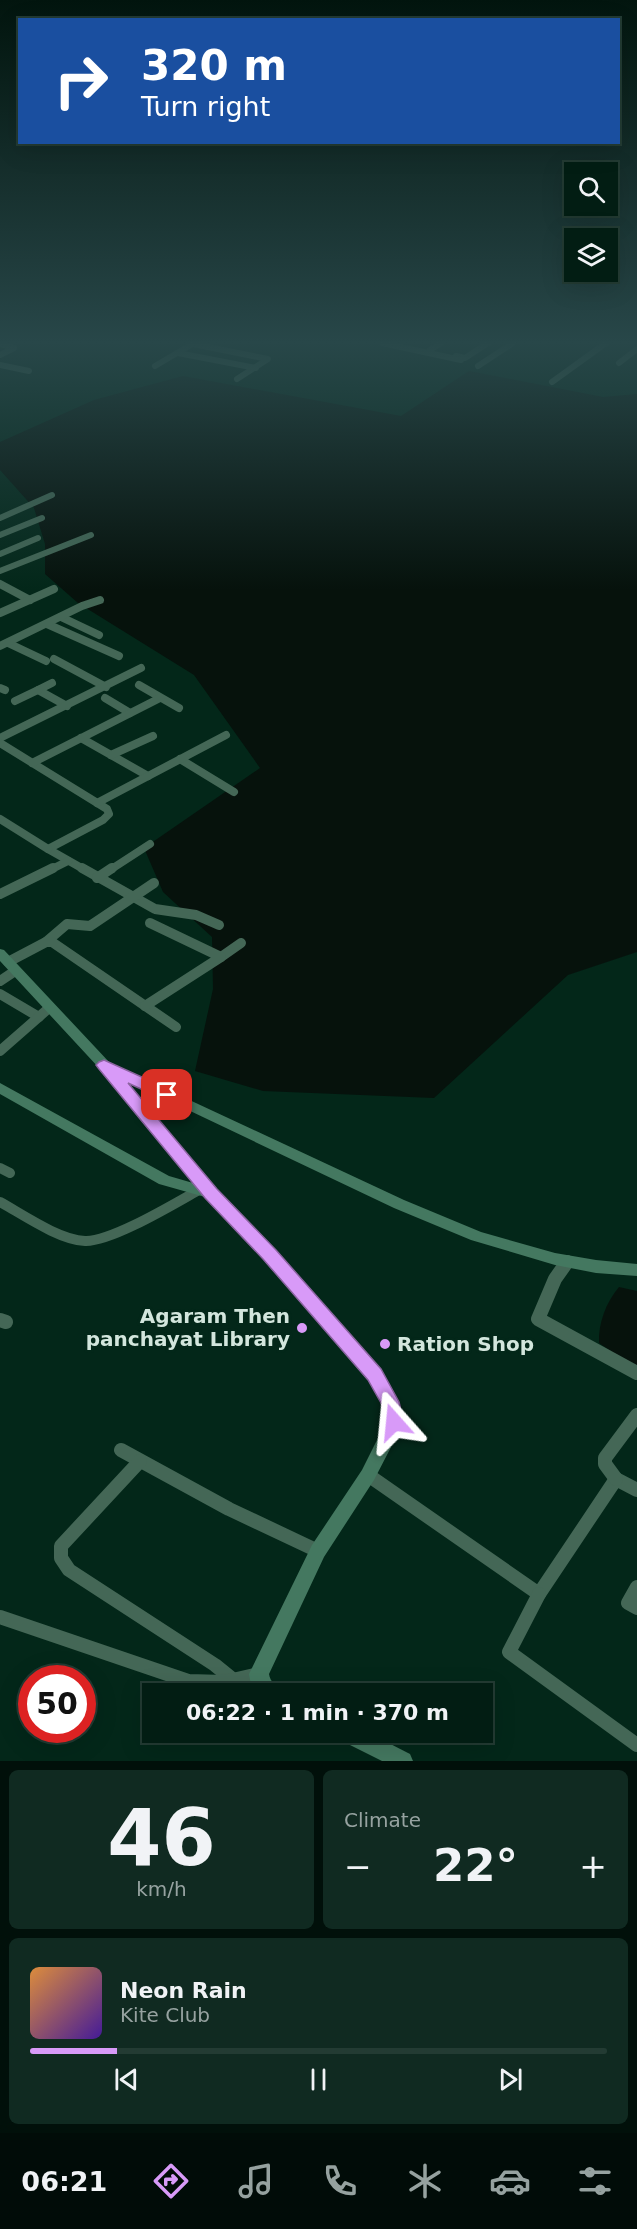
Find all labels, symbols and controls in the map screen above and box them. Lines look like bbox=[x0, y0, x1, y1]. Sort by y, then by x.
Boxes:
text: 320 m bbox=[141, 41, 287, 90]
icon: right bbox=[42, 42, 120, 120]
text: Turn right bbox=[141, 91, 270, 122]
map controls bbox=[564, 162, 618, 282]
button: search bbox=[564, 162, 618, 216]
button: layers bbox=[564, 228, 618, 282]
pin bbox=[141, 1069, 192, 1120]
icon: arrive bbox=[150, 1078, 183, 1111]
place label: Agaram Then panchayat Library bbox=[86, 1304, 290, 1351]
marker: Agaram Then panchayat Library bbox=[295, 1321, 309, 1335]
place label: Ration Shop bbox=[397, 1332, 534, 1356]
marker: Ration Shop bbox=[378, 1337, 392, 1351]
position arrow bbox=[362, 1390, 426, 1454]
speed limit sign: 50 bbox=[18, 1665, 96, 1743]
text: 06:22 · 1 min · 370 m bbox=[186, 1700, 449, 1725]
text: 46 bbox=[107, 1793, 216, 1883]
text: Climate bbox=[344, 1808, 421, 1832]
text: 22° bbox=[433, 1839, 518, 1892]
text: − bbox=[344, 1847, 372, 1886]
text: + bbox=[579, 1847, 607, 1886]
text: km/h bbox=[136, 1877, 187, 1901]
text: Neon Rain bbox=[120, 1978, 247, 2003]
text: Kite Club bbox=[120, 2003, 210, 2027]
icon: previous bbox=[110, 2063, 143, 2096]
icon: pause bbox=[302, 2063, 335, 2096]
icon: next bbox=[494, 2063, 527, 2096]
icon: directions bbox=[150, 2160, 192, 2202]
icon: music bbox=[235, 2160, 277, 2202]
icon: phone bbox=[319, 2160, 361, 2202]
icon: climate bbox=[404, 2160, 446, 2202]
icon: car bbox=[489, 2160, 531, 2202]
icon: filters bbox=[574, 2160, 616, 2202]
text: 06:21 bbox=[21, 2166, 107, 2197]

